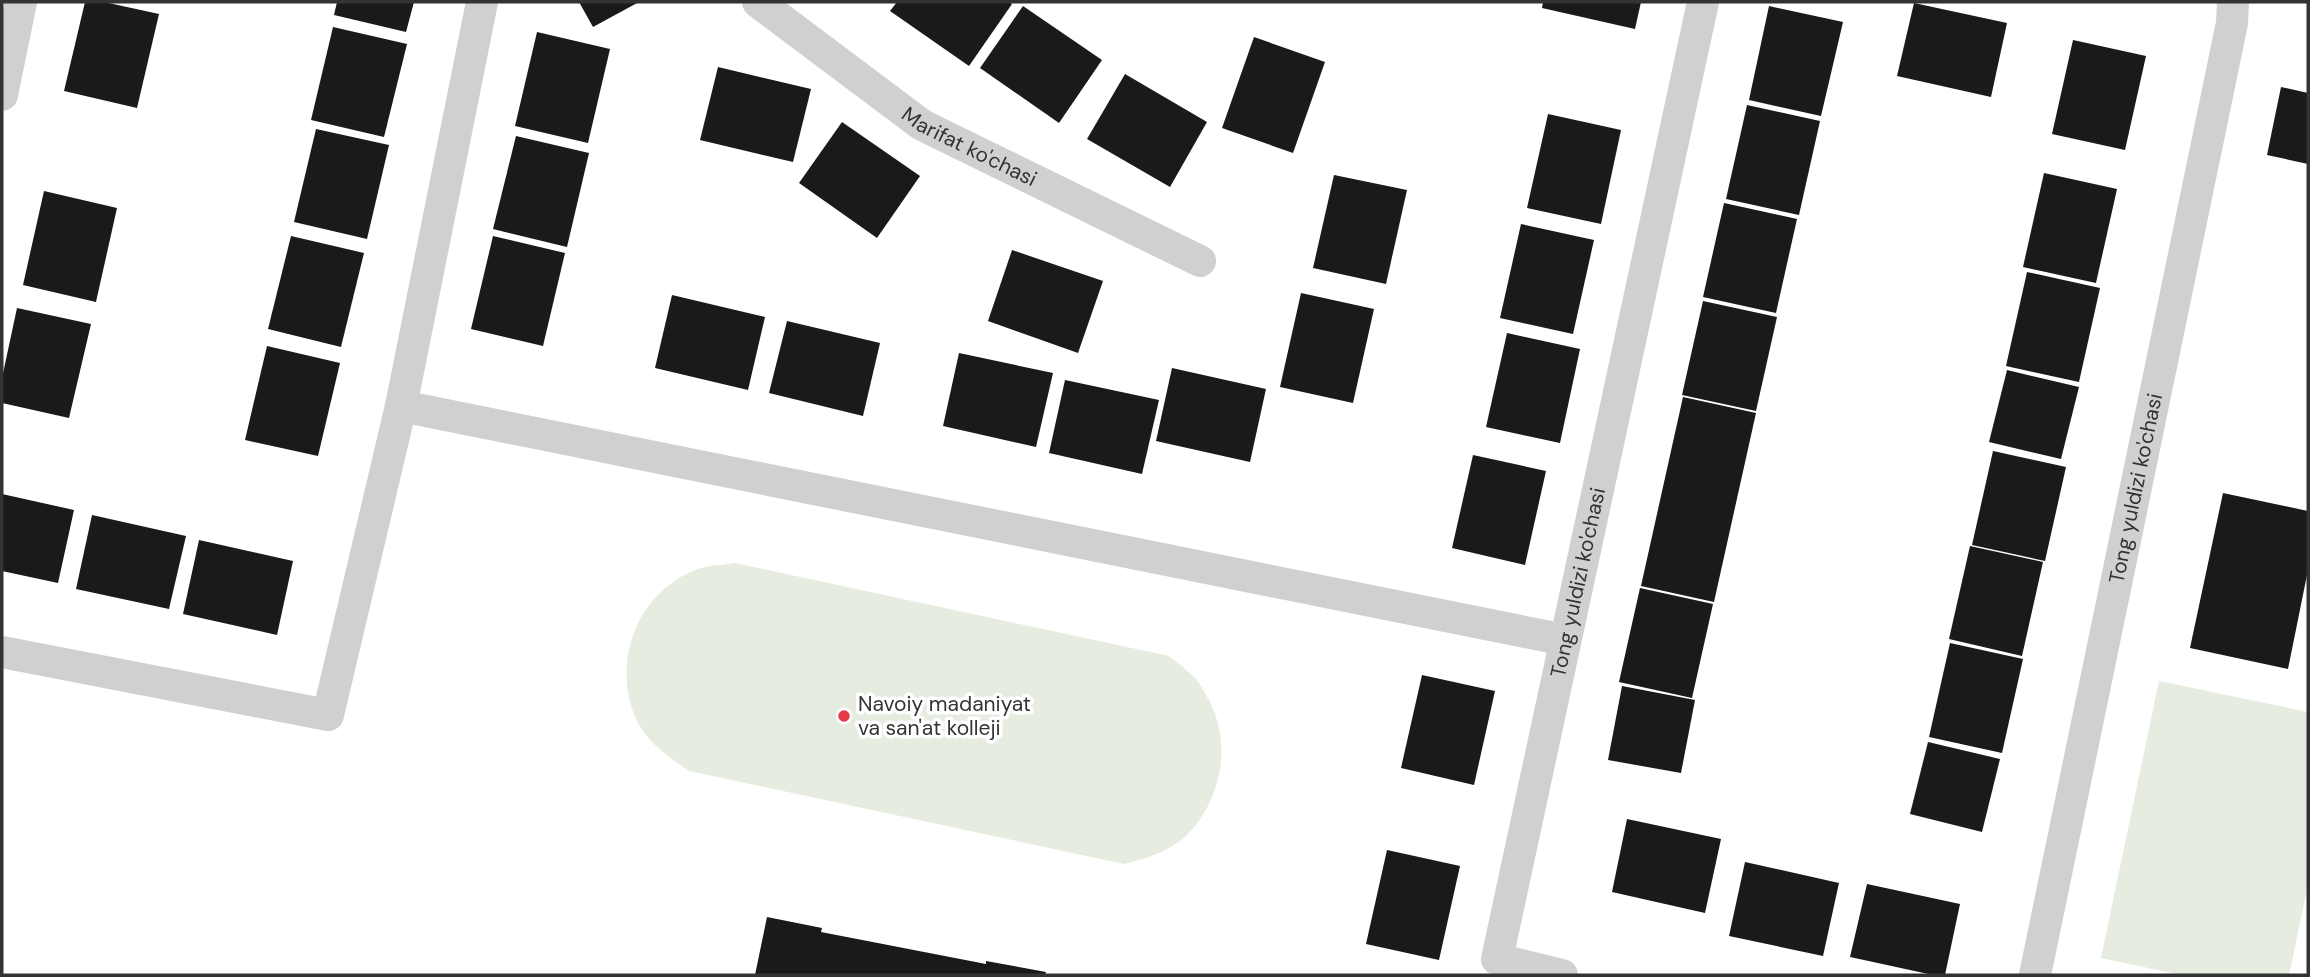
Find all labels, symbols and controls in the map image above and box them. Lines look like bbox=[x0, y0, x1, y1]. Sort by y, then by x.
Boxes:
street label: Marifat ko'chasi bbox=[896, 100, 1042, 193]
street label: Tong yuldizi ko'chasi bbox=[2102, 391, 2169, 586]
street label: Tong yuldizi ko'chasi bbox=[1544, 485, 1612, 680]
place label: Navoiy madaniyat va san'at kolleji bbox=[858, 690, 1031, 742]
marker: Navoiy madaniyat va san'at kolleji bbox=[836, 708, 852, 724]

